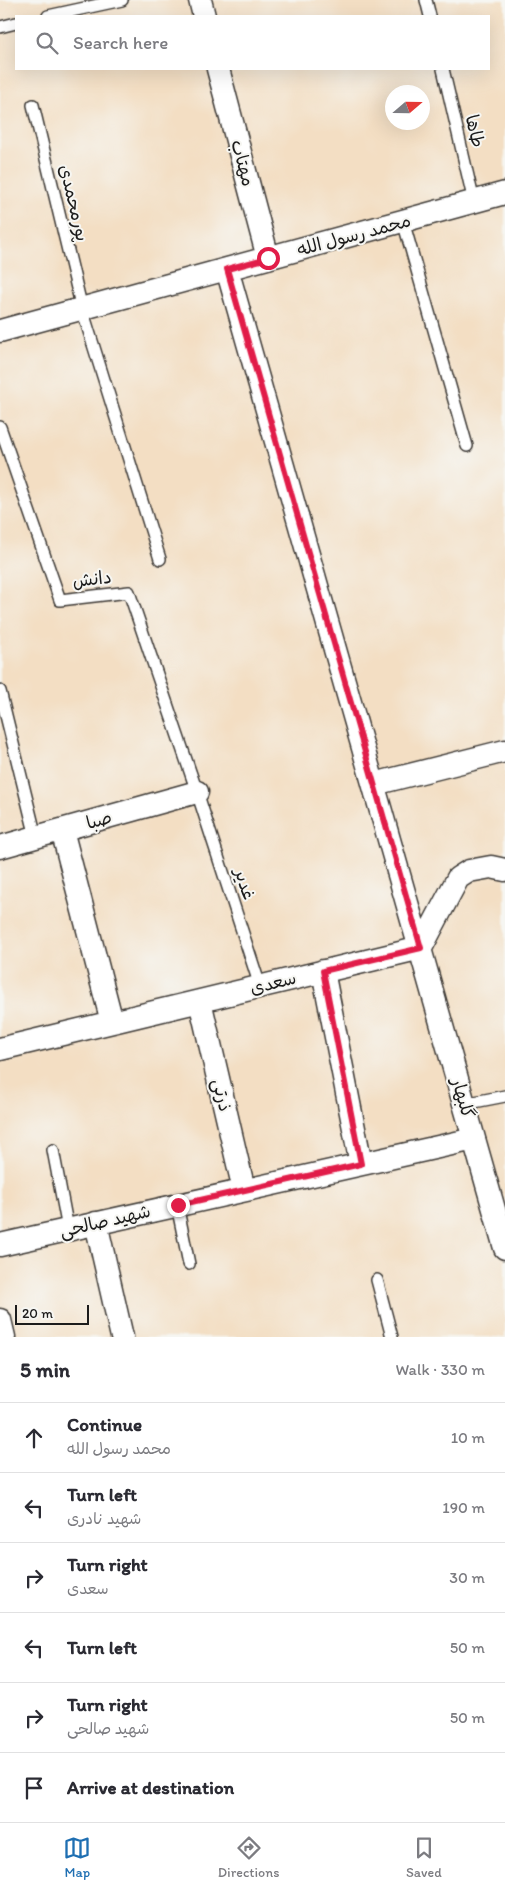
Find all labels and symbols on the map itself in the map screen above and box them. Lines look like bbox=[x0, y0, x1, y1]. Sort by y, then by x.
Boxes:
north arrow bbox=[385, 85, 430, 130]
street label: طاها bbox=[461, 113, 489, 149]
street label: مهتاب bbox=[226, 137, 260, 189]
street label: پورمحمدی bbox=[54, 162, 94, 244]
street label: محمد رسول الله bbox=[295, 209, 413, 261]
route start bbox=[257, 247, 280, 270]
street label: دانش bbox=[71, 566, 113, 592]
street label: صبا bbox=[84, 806, 114, 834]
street label: غدیر bbox=[229, 864, 260, 902]
street label: سعدی bbox=[248, 967, 298, 999]
street label: گلبهار bbox=[446, 1073, 479, 1121]
street label: ذرتی bbox=[208, 1076, 236, 1114]
route end bbox=[167, 1194, 190, 1217]
street label: شهید صالحی bbox=[57, 1200, 153, 1242]
scale bar bbox=[15, 1302, 89, 1325]

